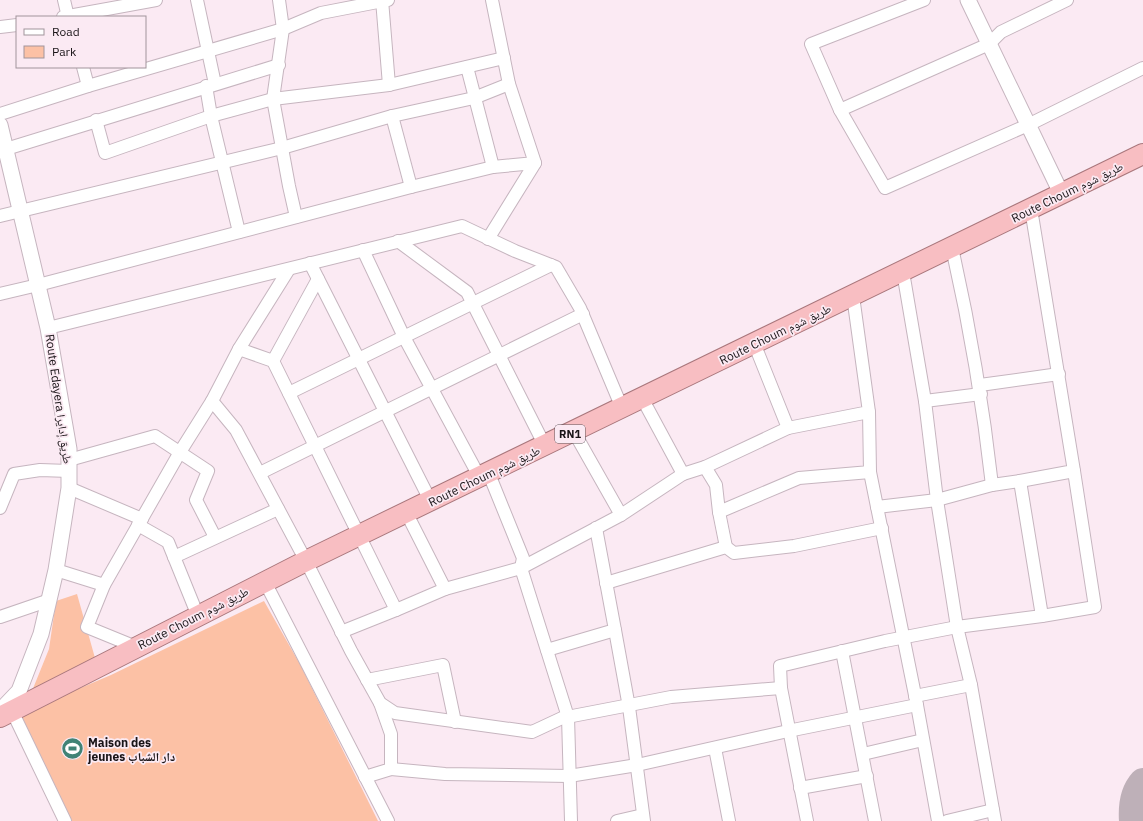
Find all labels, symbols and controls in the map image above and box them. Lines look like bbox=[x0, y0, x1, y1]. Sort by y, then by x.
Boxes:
legend bbox=[16, 16, 146, 68]
text: Road bbox=[52, 24, 80, 39]
text: Park bbox=[52, 44, 77, 59]
street label: Route Choum طريق شوم bbox=[1009, 158, 1126, 227]
street label: Route Choum طريق شوم bbox=[717, 300, 834, 369]
street label: Route Edayera طريق إدايرا bbox=[42, 333, 76, 465]
road number: RN1 bbox=[555, 425, 585, 443]
street label: Route Choum طريق شوم bbox=[426, 442, 543, 511]
street label: Route Choum طريق شوم bbox=[135, 583, 252, 653]
place label: Maison des jeunes دار الشباب bbox=[87, 735, 175, 764]
sports icon: Maison des jeunes دار الشباب bbox=[60, 736, 86, 762]

